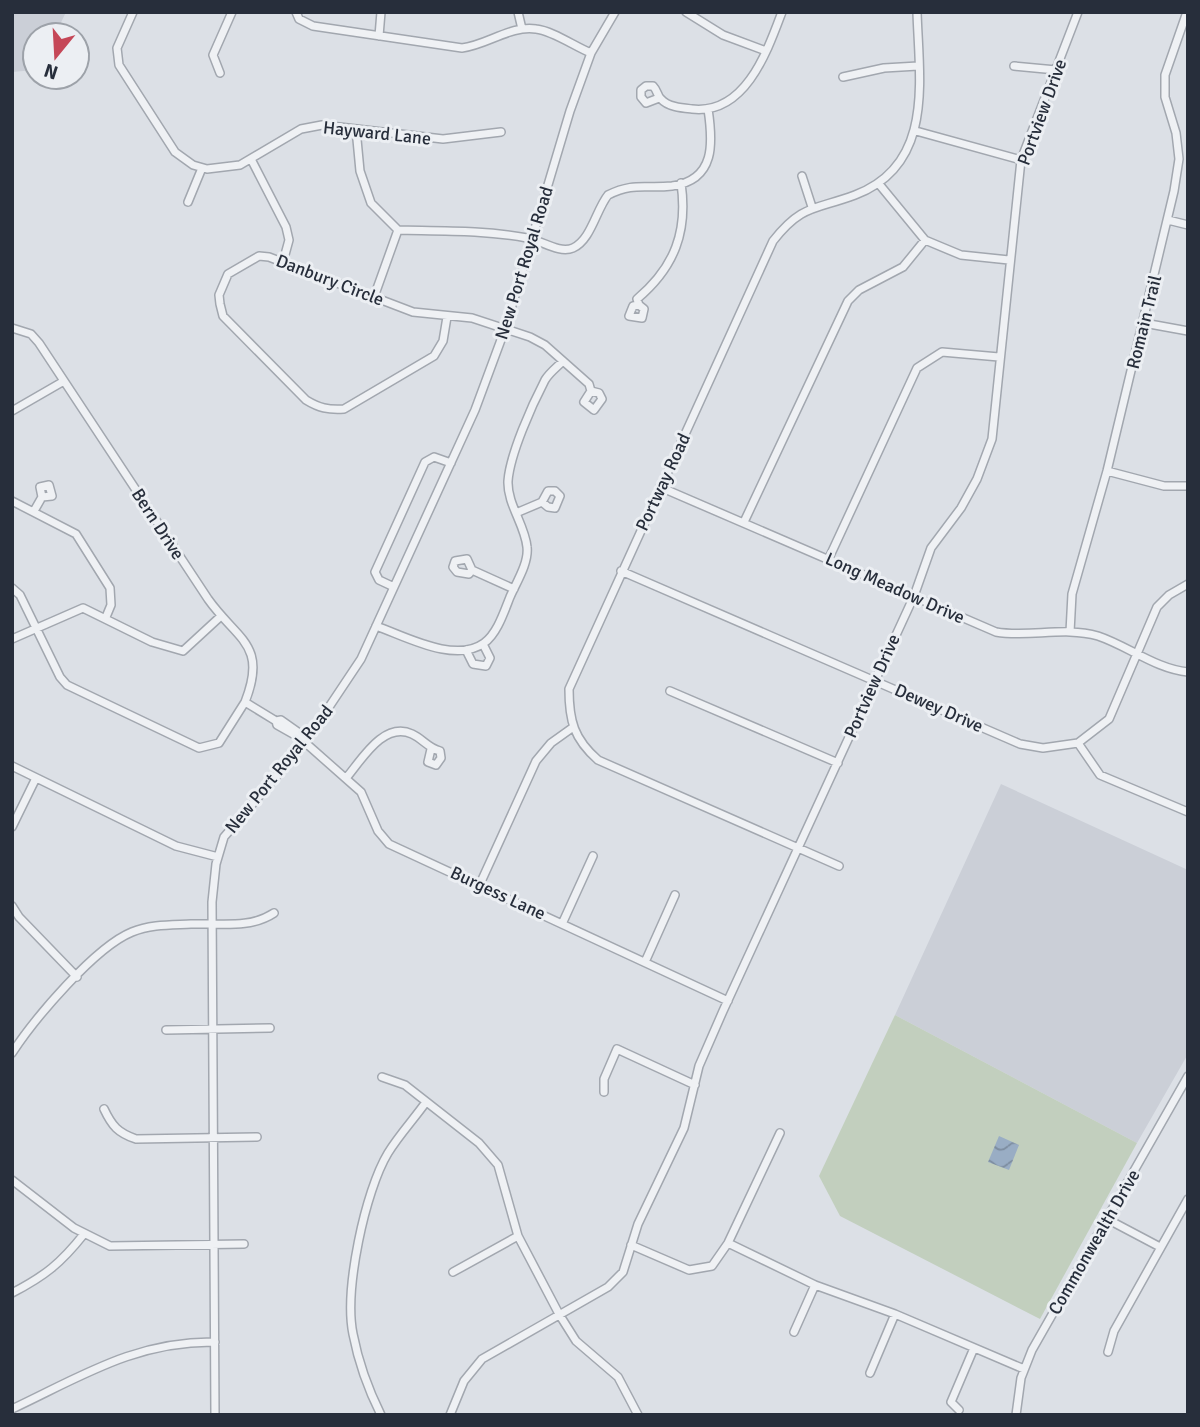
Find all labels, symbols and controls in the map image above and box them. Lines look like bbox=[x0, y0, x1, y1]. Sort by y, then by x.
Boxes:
north arrow bbox=[21, 21, 91, 91]
street label: Portview Drive bbox=[1013, 56, 1071, 168]
text: N bbox=[41, 58, 61, 85]
street label: Hayward Lane bbox=[322, 116, 432, 150]
street label: New Port Royal Road bbox=[490, 184, 558, 342]
street label: Danbury Circle bbox=[273, 249, 387, 311]
street label: Romain Trail bbox=[1122, 273, 1166, 371]
street label: Portway Road bbox=[631, 430, 695, 534]
street label: Bern Drive bbox=[127, 484, 189, 564]
street label: Long Meadow Drive bbox=[822, 547, 968, 629]
street label: Portview Drive bbox=[839, 631, 905, 741]
street label: Dewey Drive bbox=[891, 679, 987, 737]
street label: New Port Royal Road bbox=[220, 700, 338, 838]
street label: Burgess Lane bbox=[447, 861, 549, 925]
street label: Commonwealth Drive bbox=[1043, 1166, 1145, 1318]

